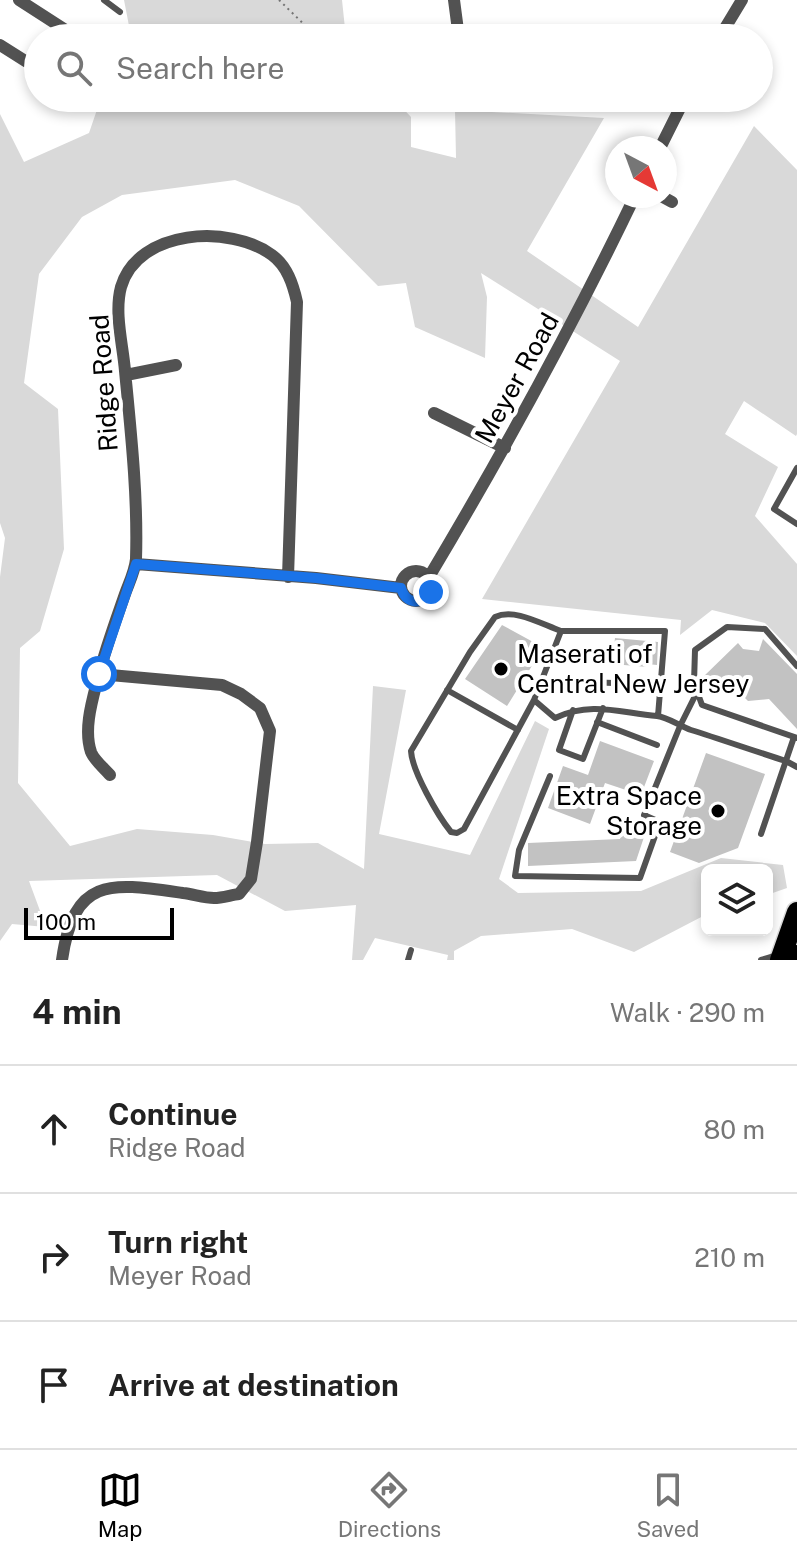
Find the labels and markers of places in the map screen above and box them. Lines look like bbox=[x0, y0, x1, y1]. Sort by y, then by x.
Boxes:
place label: Maserati of Central New Jersey bbox=[517, 638, 750, 699]
marker: Maserati of Central New Jersey bbox=[492, 660, 510, 678]
place label: Extra Space Storage bbox=[556, 780, 702, 841]
marker: Extra Space Storage bbox=[709, 802, 727, 820]

